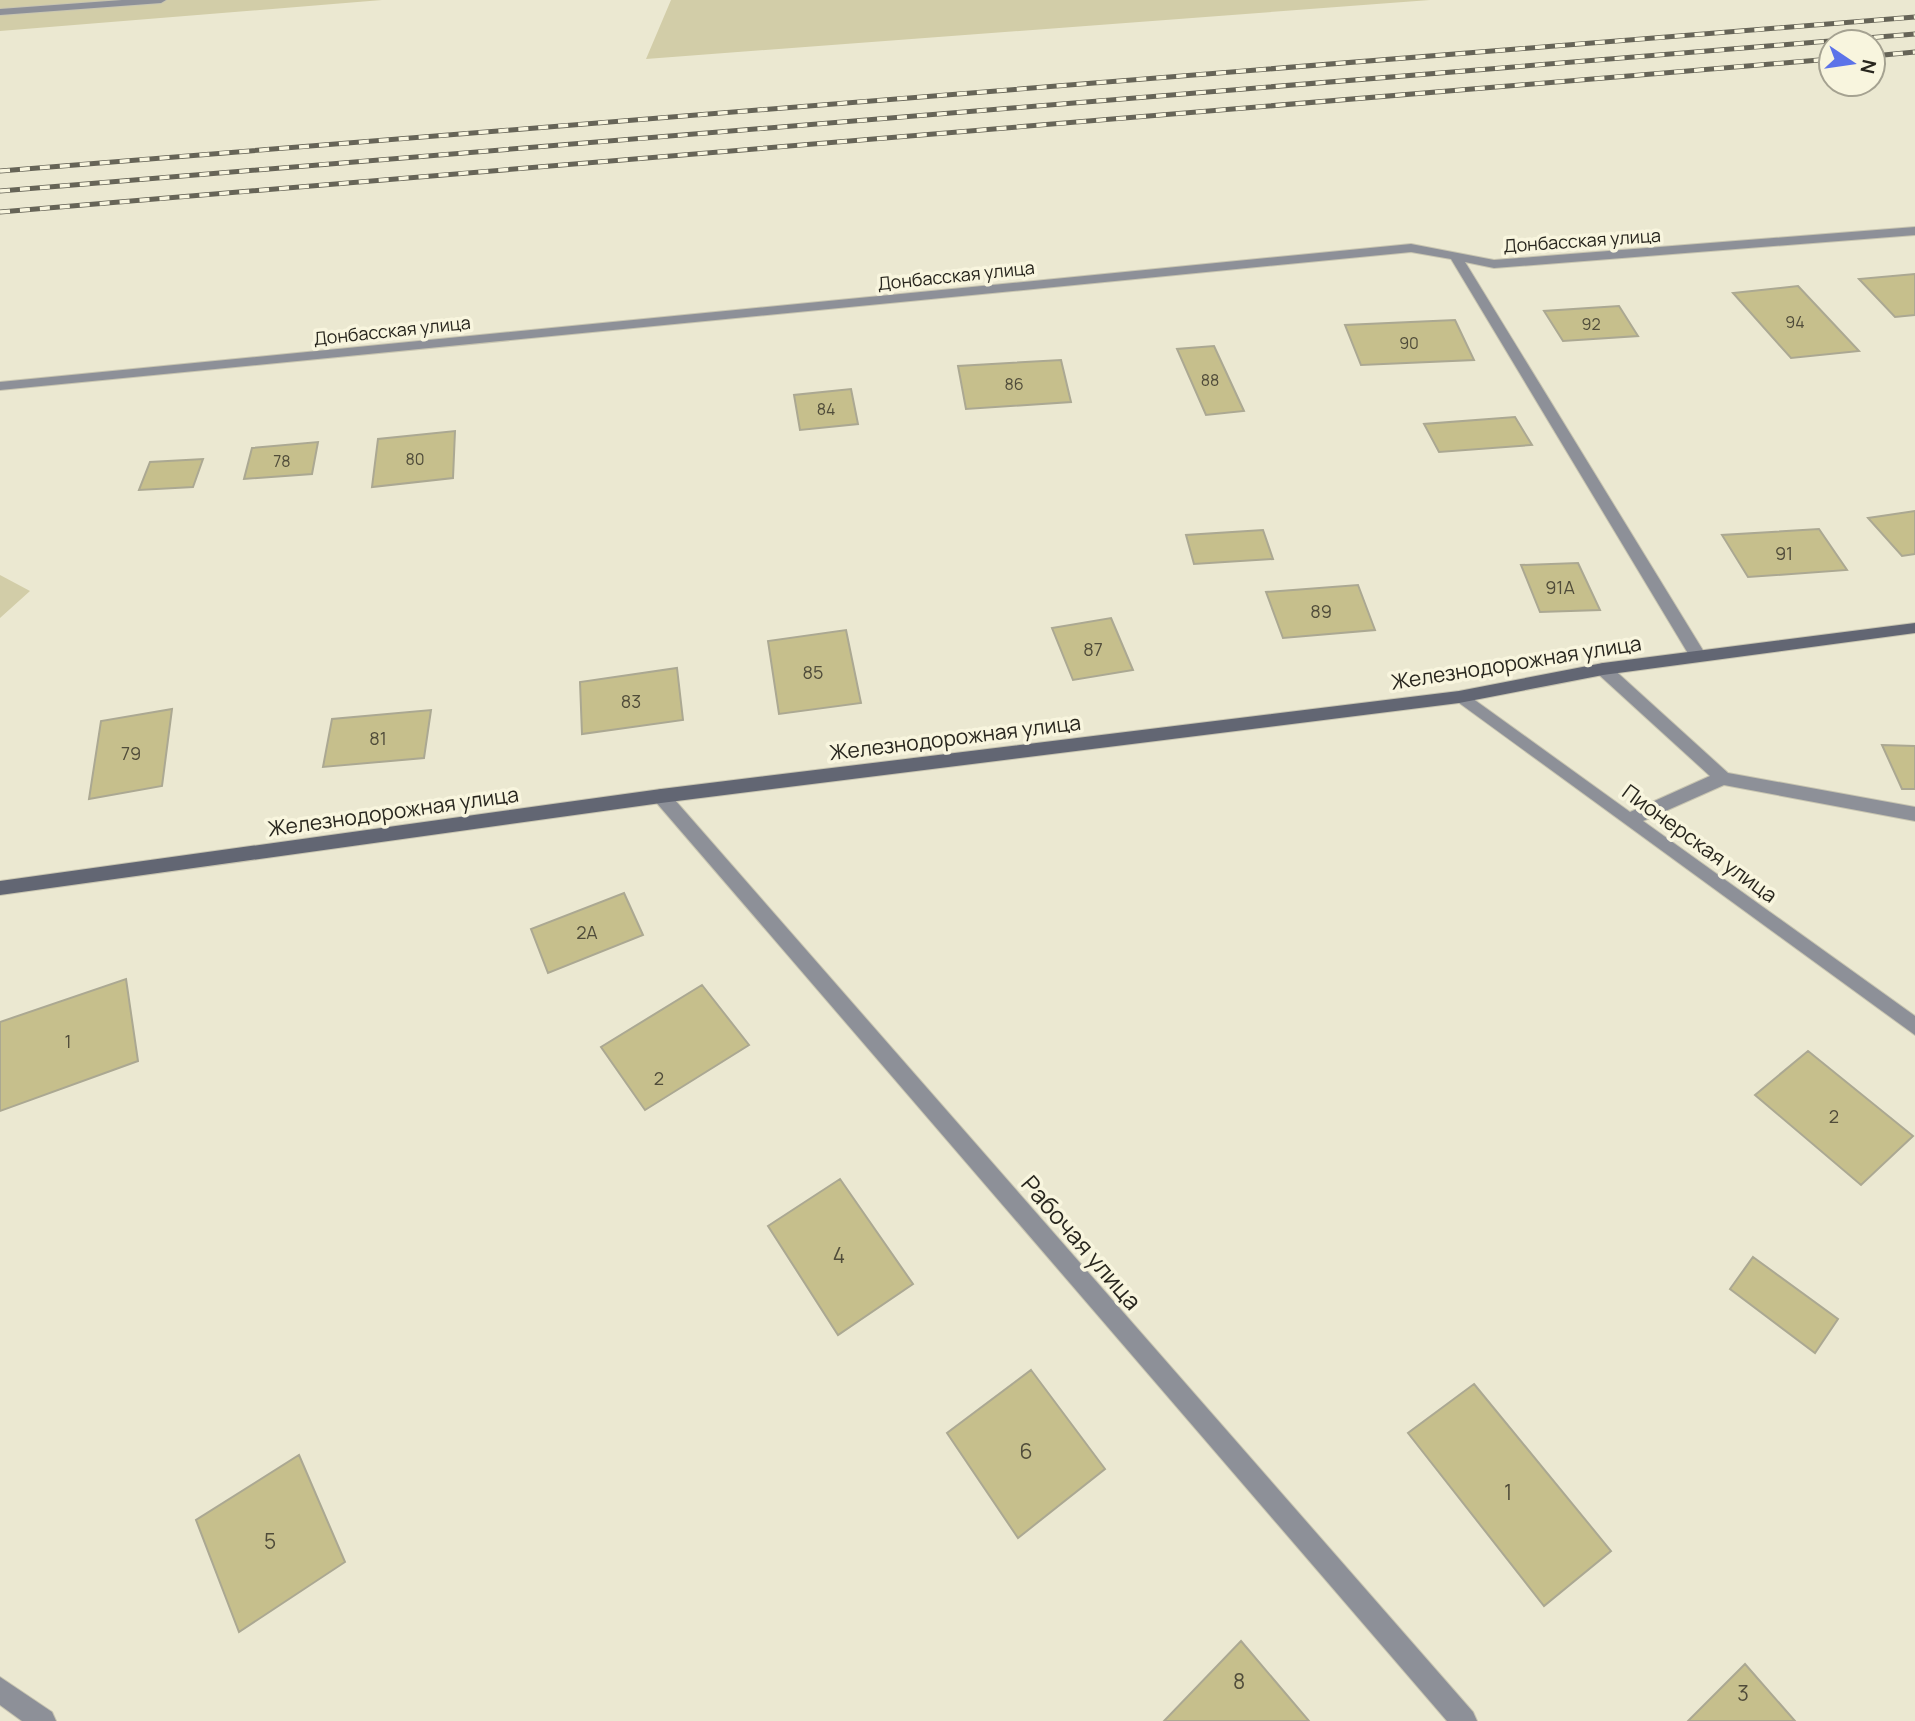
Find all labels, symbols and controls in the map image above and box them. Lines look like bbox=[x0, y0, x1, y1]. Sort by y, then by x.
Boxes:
north arrow bbox=[1817, 28, 1887, 98]
text: N bbox=[1854, 57, 1883, 76]
street label: Донбасская улица bbox=[1502, 223, 1662, 257]
street label: Донбасская улица bbox=[876, 255, 1036, 295]
street label: Донбасская улица bbox=[312, 310, 472, 350]
house number: 94 bbox=[1785, 311, 1805, 333]
house number: 92 bbox=[1581, 313, 1601, 335]
house number: 90 bbox=[1399, 332, 1419, 354]
house number: 88 bbox=[1201, 369, 1219, 391]
house number: 86 bbox=[1004, 373, 1024, 395]
house number: 84 bbox=[817, 398, 835, 420]
house number: 80 bbox=[405, 448, 425, 470]
house number: 78 bbox=[273, 450, 291, 472]
house number: 91 bbox=[1775, 541, 1793, 565]
house number: 91А bbox=[1545, 575, 1575, 599]
house number: 89 bbox=[1310, 599, 1332, 623]
street label: Железнодорожная улица bbox=[1389, 628, 1643, 696]
house number: 87 bbox=[1083, 637, 1103, 661]
house number: 85 bbox=[803, 660, 823, 684]
house number: 83 bbox=[621, 689, 641, 713]
street label: Железнодорожная улица bbox=[828, 708, 1082, 766]
house number: 81 bbox=[369, 726, 387, 750]
house number: 79 bbox=[121, 741, 141, 765]
street label: Пионерская улица bbox=[1617, 777, 1783, 909]
street label: Железнодорожная улица bbox=[266, 780, 520, 842]
house number: 2А bbox=[576, 920, 598, 944]
house number: 1 bbox=[64, 1029, 72, 1053]
house number: 2 bbox=[654, 1066, 664, 1090]
house number: 2 bbox=[1829, 1104, 1839, 1128]
street label: Рабочая улица bbox=[1014, 1168, 1150, 1316]
house number: 4 bbox=[833, 1241, 845, 1269]
house number: 6 bbox=[1019, 1437, 1033, 1465]
house number: 1 bbox=[1504, 1478, 1512, 1506]
house number: 5 bbox=[264, 1527, 276, 1555]
house number: 8 bbox=[1233, 1667, 1245, 1695]
house number: 3 bbox=[1737, 1679, 1749, 1707]

